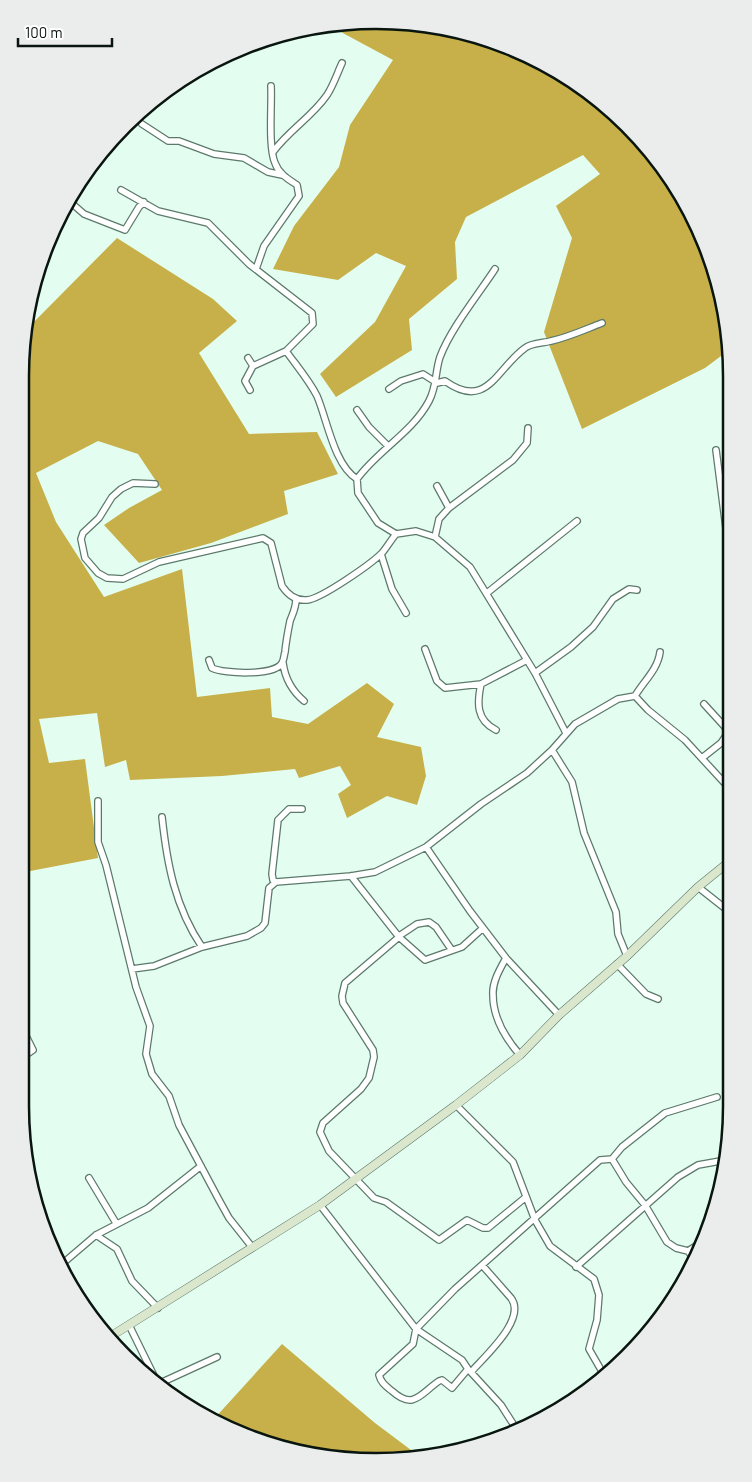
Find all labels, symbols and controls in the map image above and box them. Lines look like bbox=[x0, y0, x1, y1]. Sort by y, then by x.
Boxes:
scale bar bbox=[18, 15, 111, 47]
text: 100 m bbox=[25, 23, 63, 41]

